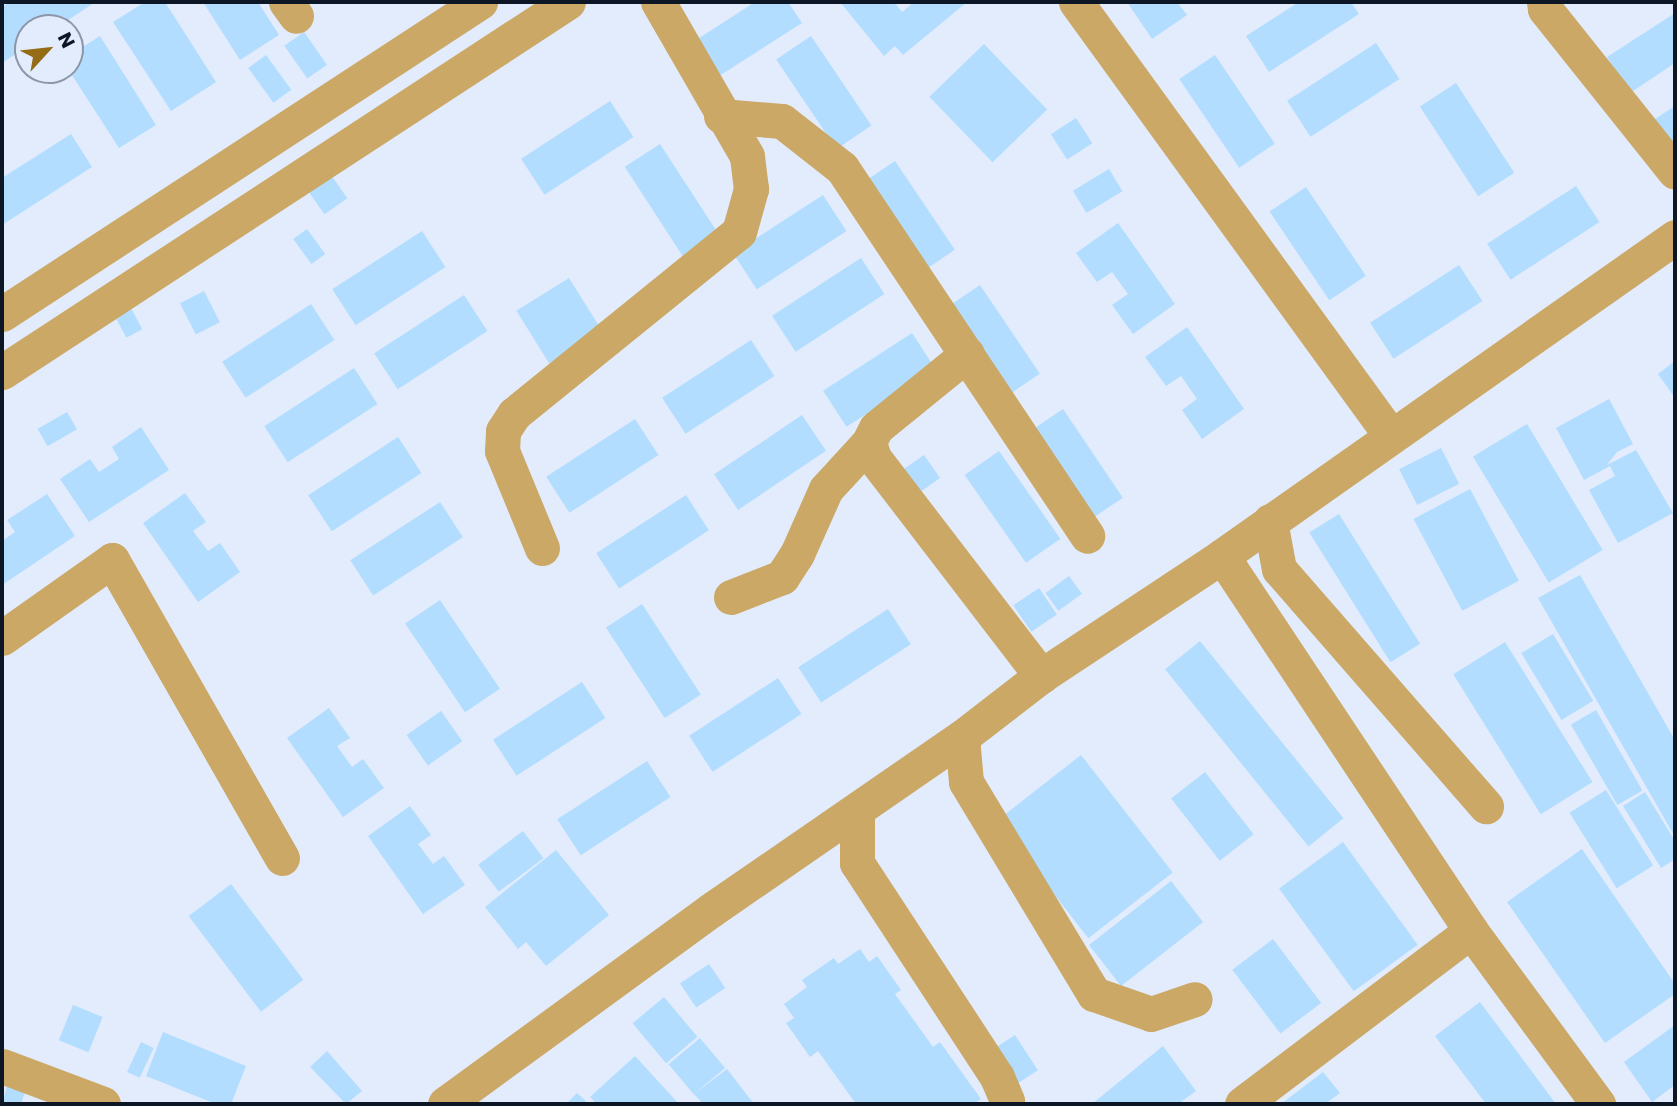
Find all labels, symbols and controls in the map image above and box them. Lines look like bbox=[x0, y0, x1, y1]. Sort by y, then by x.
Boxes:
north arrow bbox=[14, 14, 84, 84]
text: N bbox=[51, 28, 82, 53]

